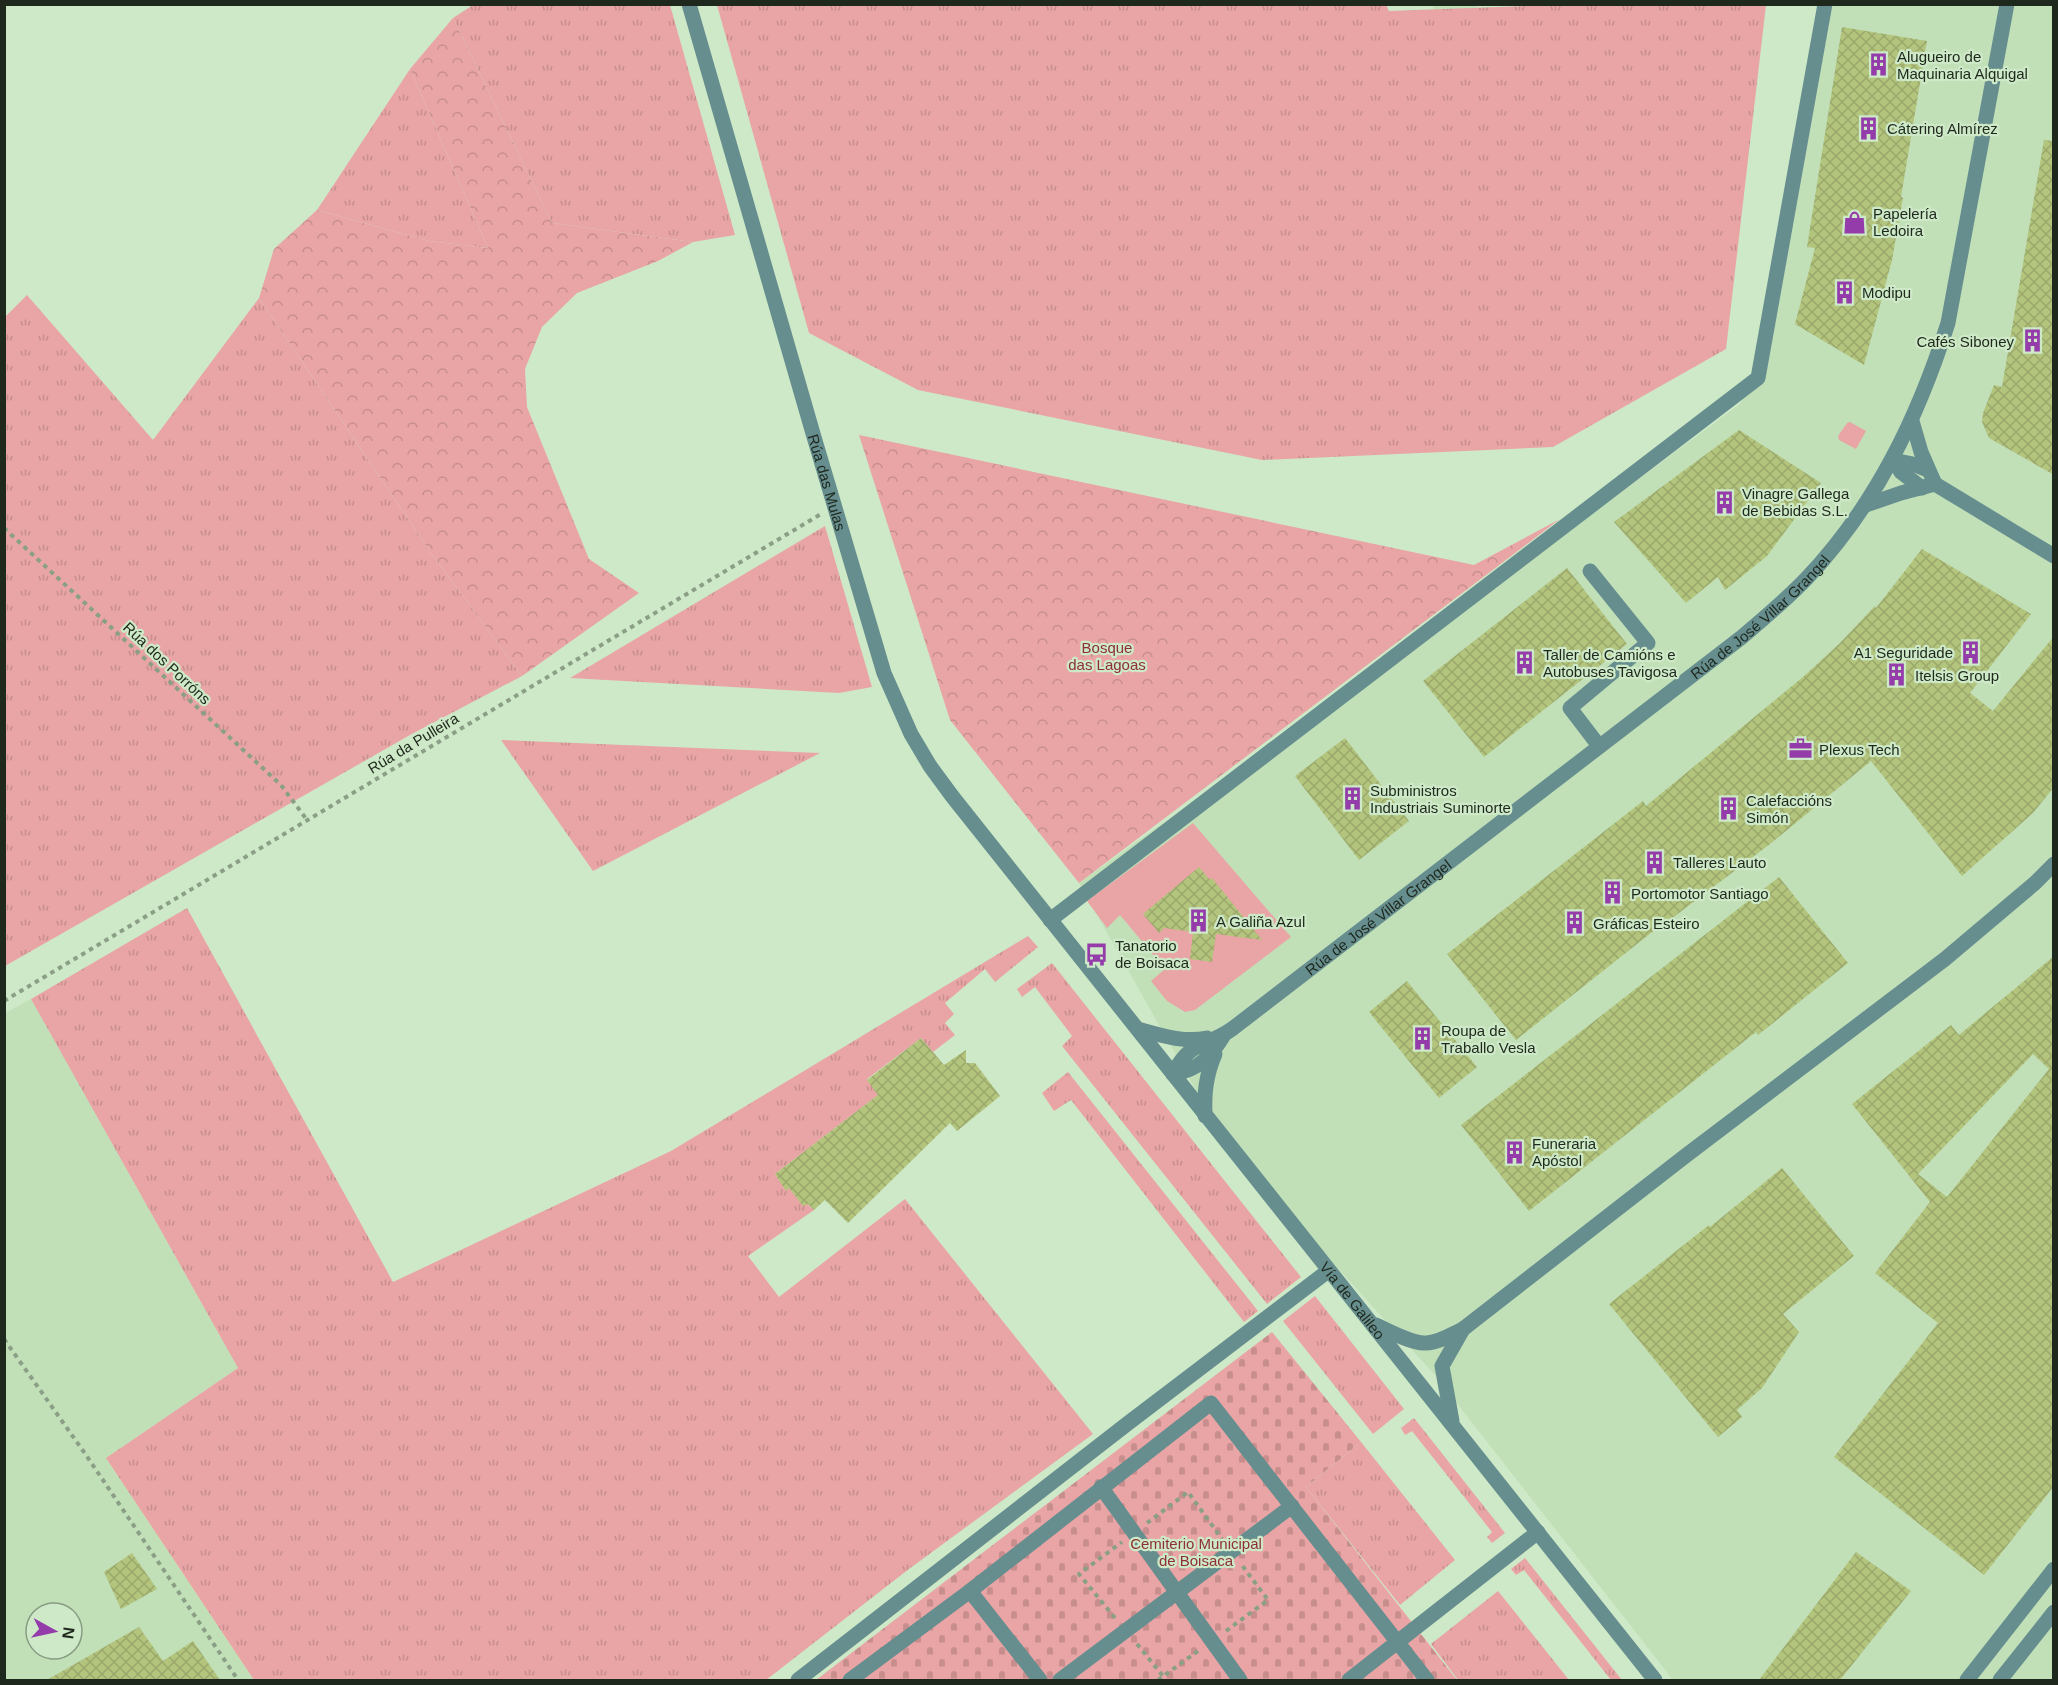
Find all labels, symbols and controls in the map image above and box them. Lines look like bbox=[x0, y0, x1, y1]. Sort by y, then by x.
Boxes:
place label: Alugueiro de Maquinaria Alquigal bbox=[1897, 48, 2028, 82]
building icon: Alugueiro de Maquinaria Alquigal bbox=[1866, 52, 1892, 78]
building icon: Cátering Almírez bbox=[1856, 115, 1882, 141]
place label: Cátering Almírez bbox=[1887, 120, 1998, 137]
place label: Papelería Ledoira bbox=[1873, 205, 1938, 239]
shop icon: Papelería Ledoira bbox=[1842, 209, 1868, 235]
building icon: Modipu bbox=[1831, 279, 1857, 305]
place label: Modipu bbox=[1862, 284, 1911, 301]
building icon: Cafés Siboney bbox=[2019, 328, 2045, 354]
place label: Cafés Siboney bbox=[1916, 333, 2014, 350]
street label: Rúa das Mulas bbox=[805, 432, 850, 533]
place label: Vinagre Gallega de Bebidas S.L. bbox=[1742, 485, 1850, 519]
building icon: Vinagre Gallega de Bebidas S.L. bbox=[1711, 489, 1737, 515]
street label: Rúa de José Villar Grangel bbox=[1687, 551, 1832, 682]
street label: Rúa dos Porróns bbox=[120, 618, 214, 708]
park label: Bosque das Lagoas bbox=[1068, 639, 1146, 673]
building icon: A1 Seguridade bbox=[1958, 639, 1984, 665]
place label: A1 Seguridade bbox=[1854, 644, 1953, 661]
place label: Taller de Camións e Autobuses Tavigosa bbox=[1543, 646, 1678, 680]
building icon: Taller de Camións e Autobuses Tavigosa bbox=[1512, 650, 1538, 676]
building icon: Itelsis Group bbox=[1884, 662, 1910, 688]
place label: Itelsis Group bbox=[1915, 667, 1999, 684]
street label: Rúa da Pulleira bbox=[365, 709, 462, 777]
office icon: Plexus Tech bbox=[1788, 736, 1814, 762]
place label: Plexus Tech bbox=[1819, 741, 1900, 758]
place label: Subministros Industriais Suminorte bbox=[1370, 782, 1511, 816]
building icon: Subministros Industriais Suminorte bbox=[1339, 786, 1365, 812]
place label: Calefaccións Simón bbox=[1746, 792, 1832, 826]
building icon: Calefaccións Simón bbox=[1715, 796, 1741, 822]
building icon: Talleres Lauto bbox=[1642, 849, 1668, 875]
place label: Talleres Lauto bbox=[1673, 854, 1766, 871]
street label: Rúa de José Villar Grangel bbox=[1302, 856, 1454, 978]
building icon: Portomotor Santiago bbox=[1600, 880, 1626, 906]
place label: Portomotor Santiago bbox=[1631, 885, 1769, 902]
building icon: A Galiña Azul bbox=[1185, 908, 1211, 934]
building icon: Gráficas Esteiro bbox=[1562, 910, 1588, 936]
place label: A Galiña Azul bbox=[1216, 913, 1305, 930]
place label: Gráficas Esteiro bbox=[1593, 915, 1700, 932]
place label: Tanatorio de Boisaca bbox=[1115, 937, 1190, 971]
bus stop icon: Tanatorio de Boisaca bbox=[1084, 941, 1110, 967]
place label: Roupa de Traballo Vesla bbox=[1441, 1022, 1536, 1056]
building icon: Roupa de Traballo Vesla bbox=[1410, 1026, 1436, 1052]
place label: Funeraria Apóstol bbox=[1532, 1135, 1597, 1169]
building icon: Funeraria Apóstol bbox=[1501, 1139, 1527, 1165]
street label: Vía de Galileo bbox=[1317, 1258, 1389, 1342]
park label: Cemiterio Municipal de Boisaca bbox=[1130, 1535, 1262, 1569]
north arrow bbox=[24, 1601, 84, 1661]
text: N bbox=[59, 1626, 78, 1640]

